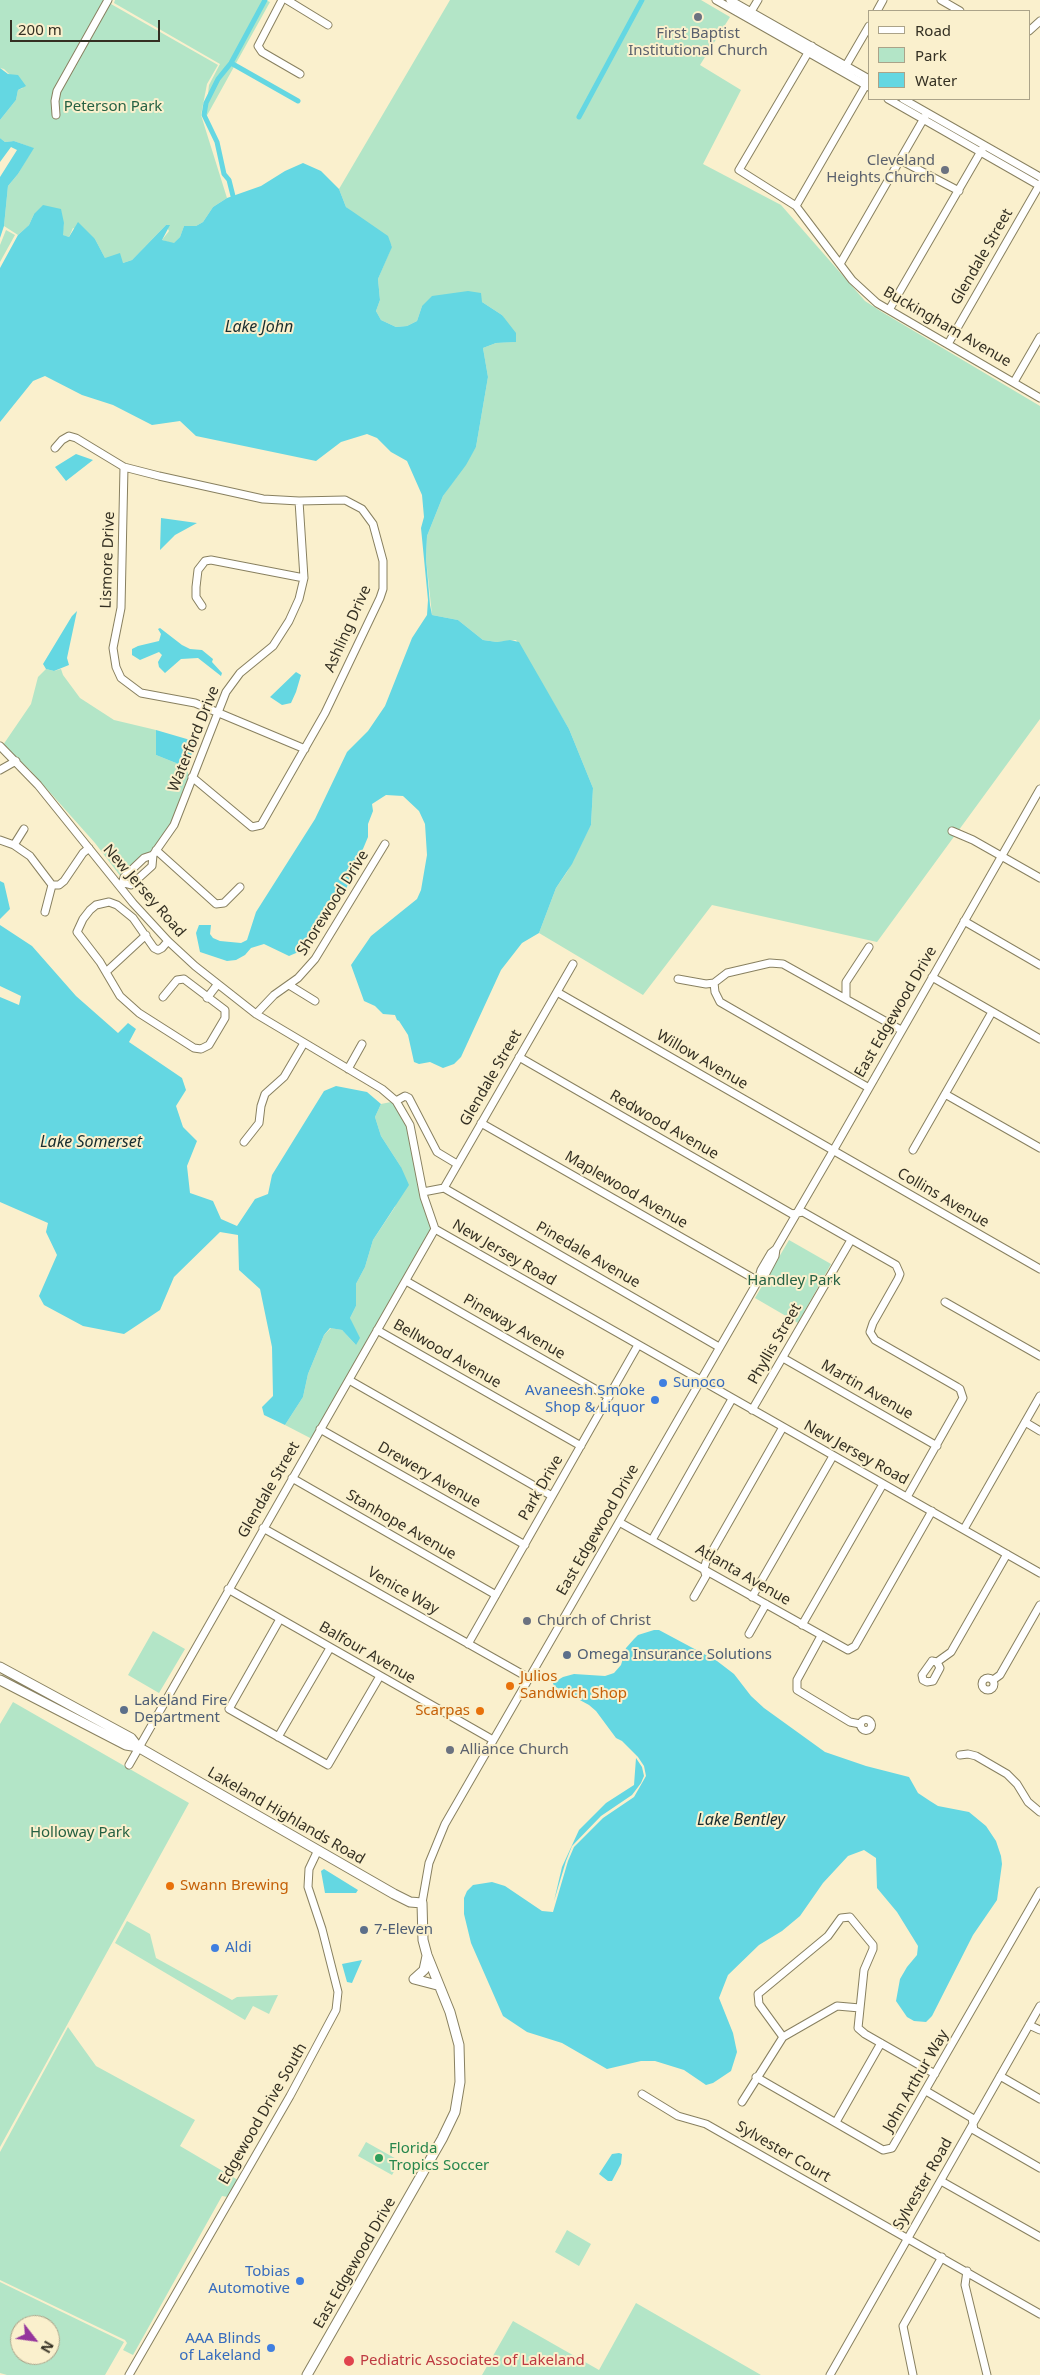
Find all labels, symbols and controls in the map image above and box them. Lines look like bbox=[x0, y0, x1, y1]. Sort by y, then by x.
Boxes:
scale bar bbox=[12, 10, 162, 42]
legend bbox=[868, 10, 1030, 100]
marker: First Baptist Institutional Church bbox=[692, 11, 704, 23]
text: 200 m bbox=[18, 19, 62, 39]
text: Road bbox=[915, 20, 951, 40]
place label: First Baptist Institutional Church bbox=[628, 25, 768, 60]
text: Park bbox=[915, 45, 947, 65]
text: Water bbox=[915, 70, 957, 90]
park label: Peterson Park bbox=[64, 98, 162, 116]
place label: Cleveland Heights Church bbox=[826, 152, 935, 187]
marker: Cleveland Heights Church bbox=[939, 164, 951, 176]
street label: Glendale Street bbox=[947, 206, 1017, 308]
street label: Buckingham Avenue bbox=[880, 283, 1014, 371]
water label: Lake John bbox=[225, 317, 293, 337]
street label: Lismore Drive bbox=[97, 511, 119, 609]
street label: Ashling Drive bbox=[321, 583, 375, 675]
street label: Waterford Drive bbox=[165, 683, 223, 795]
street label: New Jersey Road bbox=[99, 841, 189, 941]
street label: Shorewood Drive bbox=[293, 847, 373, 959]
street label: East Edgewood Drive bbox=[851, 943, 941, 1081]
street label: Glendale Street bbox=[456, 1027, 526, 1129]
street label: Willow Avenue bbox=[653, 1027, 751, 1093]
street label: Redwood Avenue bbox=[606, 1087, 722, 1163]
water label: Lake Somerset bbox=[40, 1132, 142, 1152]
street label: Maplewood Avenue bbox=[561, 1147, 691, 1233]
street label: Collins Avenue bbox=[894, 1164, 992, 1232]
street label: New Jersey Road bbox=[449, 1216, 559, 1290]
street label: Pinedale Avenue bbox=[533, 1218, 643, 1292]
park label: Handley Park bbox=[747, 1272, 841, 1290]
street label: Pineway Avenue bbox=[460, 1291, 568, 1363]
street label: Phyllis Street bbox=[745, 1300, 805, 1388]
street label: Bellwood Avenue bbox=[390, 1316, 504, 1392]
street label: Martin Avenue bbox=[818, 1356, 916, 1424]
place label: Sunoco bbox=[673, 1374, 725, 1392]
marker: Sunoco bbox=[657, 1377, 669, 1389]
place label: Avaneesh Smoke Shop & Liquor bbox=[525, 1382, 645, 1417]
marker: Avaneesh Smoke Shop & Liquor bbox=[649, 1394, 661, 1406]
street label: New Jersey Road bbox=[800, 1417, 912, 1489]
street label: Drewery Avenue bbox=[374, 1438, 484, 1512]
street label: Glendale Street bbox=[234, 1439, 304, 1541]
street label: Park Drive bbox=[515, 1452, 567, 1524]
street label: East Edgewood Drive bbox=[553, 1461, 643, 1599]
street label: Stanhope Avenue bbox=[343, 1486, 459, 1564]
street label: Atlanta Avenue bbox=[692, 1540, 794, 1610]
street label: Venice Way bbox=[364, 1563, 442, 1619]
place label: Church of Christ bbox=[537, 1612, 651, 1630]
marker: Church of Christ bbox=[521, 1615, 533, 1627]
street label: Balfour Avenue bbox=[316, 1618, 418, 1688]
place label: Omega Insurance Solutions bbox=[577, 1646, 772, 1664]
marker: Omega Insurance Solutions bbox=[561, 1649, 573, 1661]
place label: Julios Sandwich Shop bbox=[520, 1668, 627, 1703]
marker: Julios Sandwich Shop bbox=[504, 1680, 516, 1692]
place label: Lakeland Fire Department bbox=[134, 1692, 227, 1727]
place label: Scarpas bbox=[415, 1702, 470, 1720]
marker: Lakeland Fire Department bbox=[118, 1704, 130, 1716]
marker: Scarpas bbox=[474, 1705, 486, 1717]
place label: Alliance Church bbox=[460, 1741, 569, 1759]
marker: Alliance Church bbox=[444, 1744, 456, 1756]
street label: Lakeland Highlands Road bbox=[204, 1764, 368, 1868]
water label: Lake Bentley bbox=[697, 1810, 785, 1830]
park label: Holloway Park bbox=[30, 1824, 130, 1842]
place label: Swann Brewing bbox=[180, 1877, 289, 1895]
marker: Swann Brewing bbox=[164, 1880, 176, 1892]
place label: 7-Eleven bbox=[374, 1921, 433, 1939]
marker: 7-Eleven bbox=[358, 1924, 370, 1936]
place label: Aldi bbox=[225, 1939, 252, 1957]
marker: Aldi bbox=[209, 1942, 221, 1954]
street label: John Arthur Way bbox=[879, 2027, 953, 2135]
street label: Edgewood Drive South bbox=[215, 2040, 311, 2188]
street label: Sylvester Court bbox=[732, 2118, 834, 2186]
street label: Sylvester Road bbox=[889, 2135, 957, 2233]
place label: Florida Tropics Soccer bbox=[389, 2140, 489, 2175]
marker: Florida Tropics Soccer bbox=[373, 2152, 385, 2164]
street label: East Edgewood Drive bbox=[310, 2194, 400, 2332]
place label: Tobias Automotive bbox=[208, 2263, 290, 2298]
marker: Tobias Automotive bbox=[294, 2275, 306, 2287]
north arrow bbox=[10, 2315, 60, 2365]
place label: AAA Blinds of Lakeland bbox=[179, 2330, 261, 2365]
text: N bbox=[36, 2338, 59, 2357]
marker: AAA Blinds of Lakeland bbox=[265, 2342, 277, 2354]
place label: Pediatric Associates of Lakeland bbox=[360, 2352, 585, 2370]
marker: Pediatric Associates of Lakeland bbox=[342, 2354, 356, 2368]

